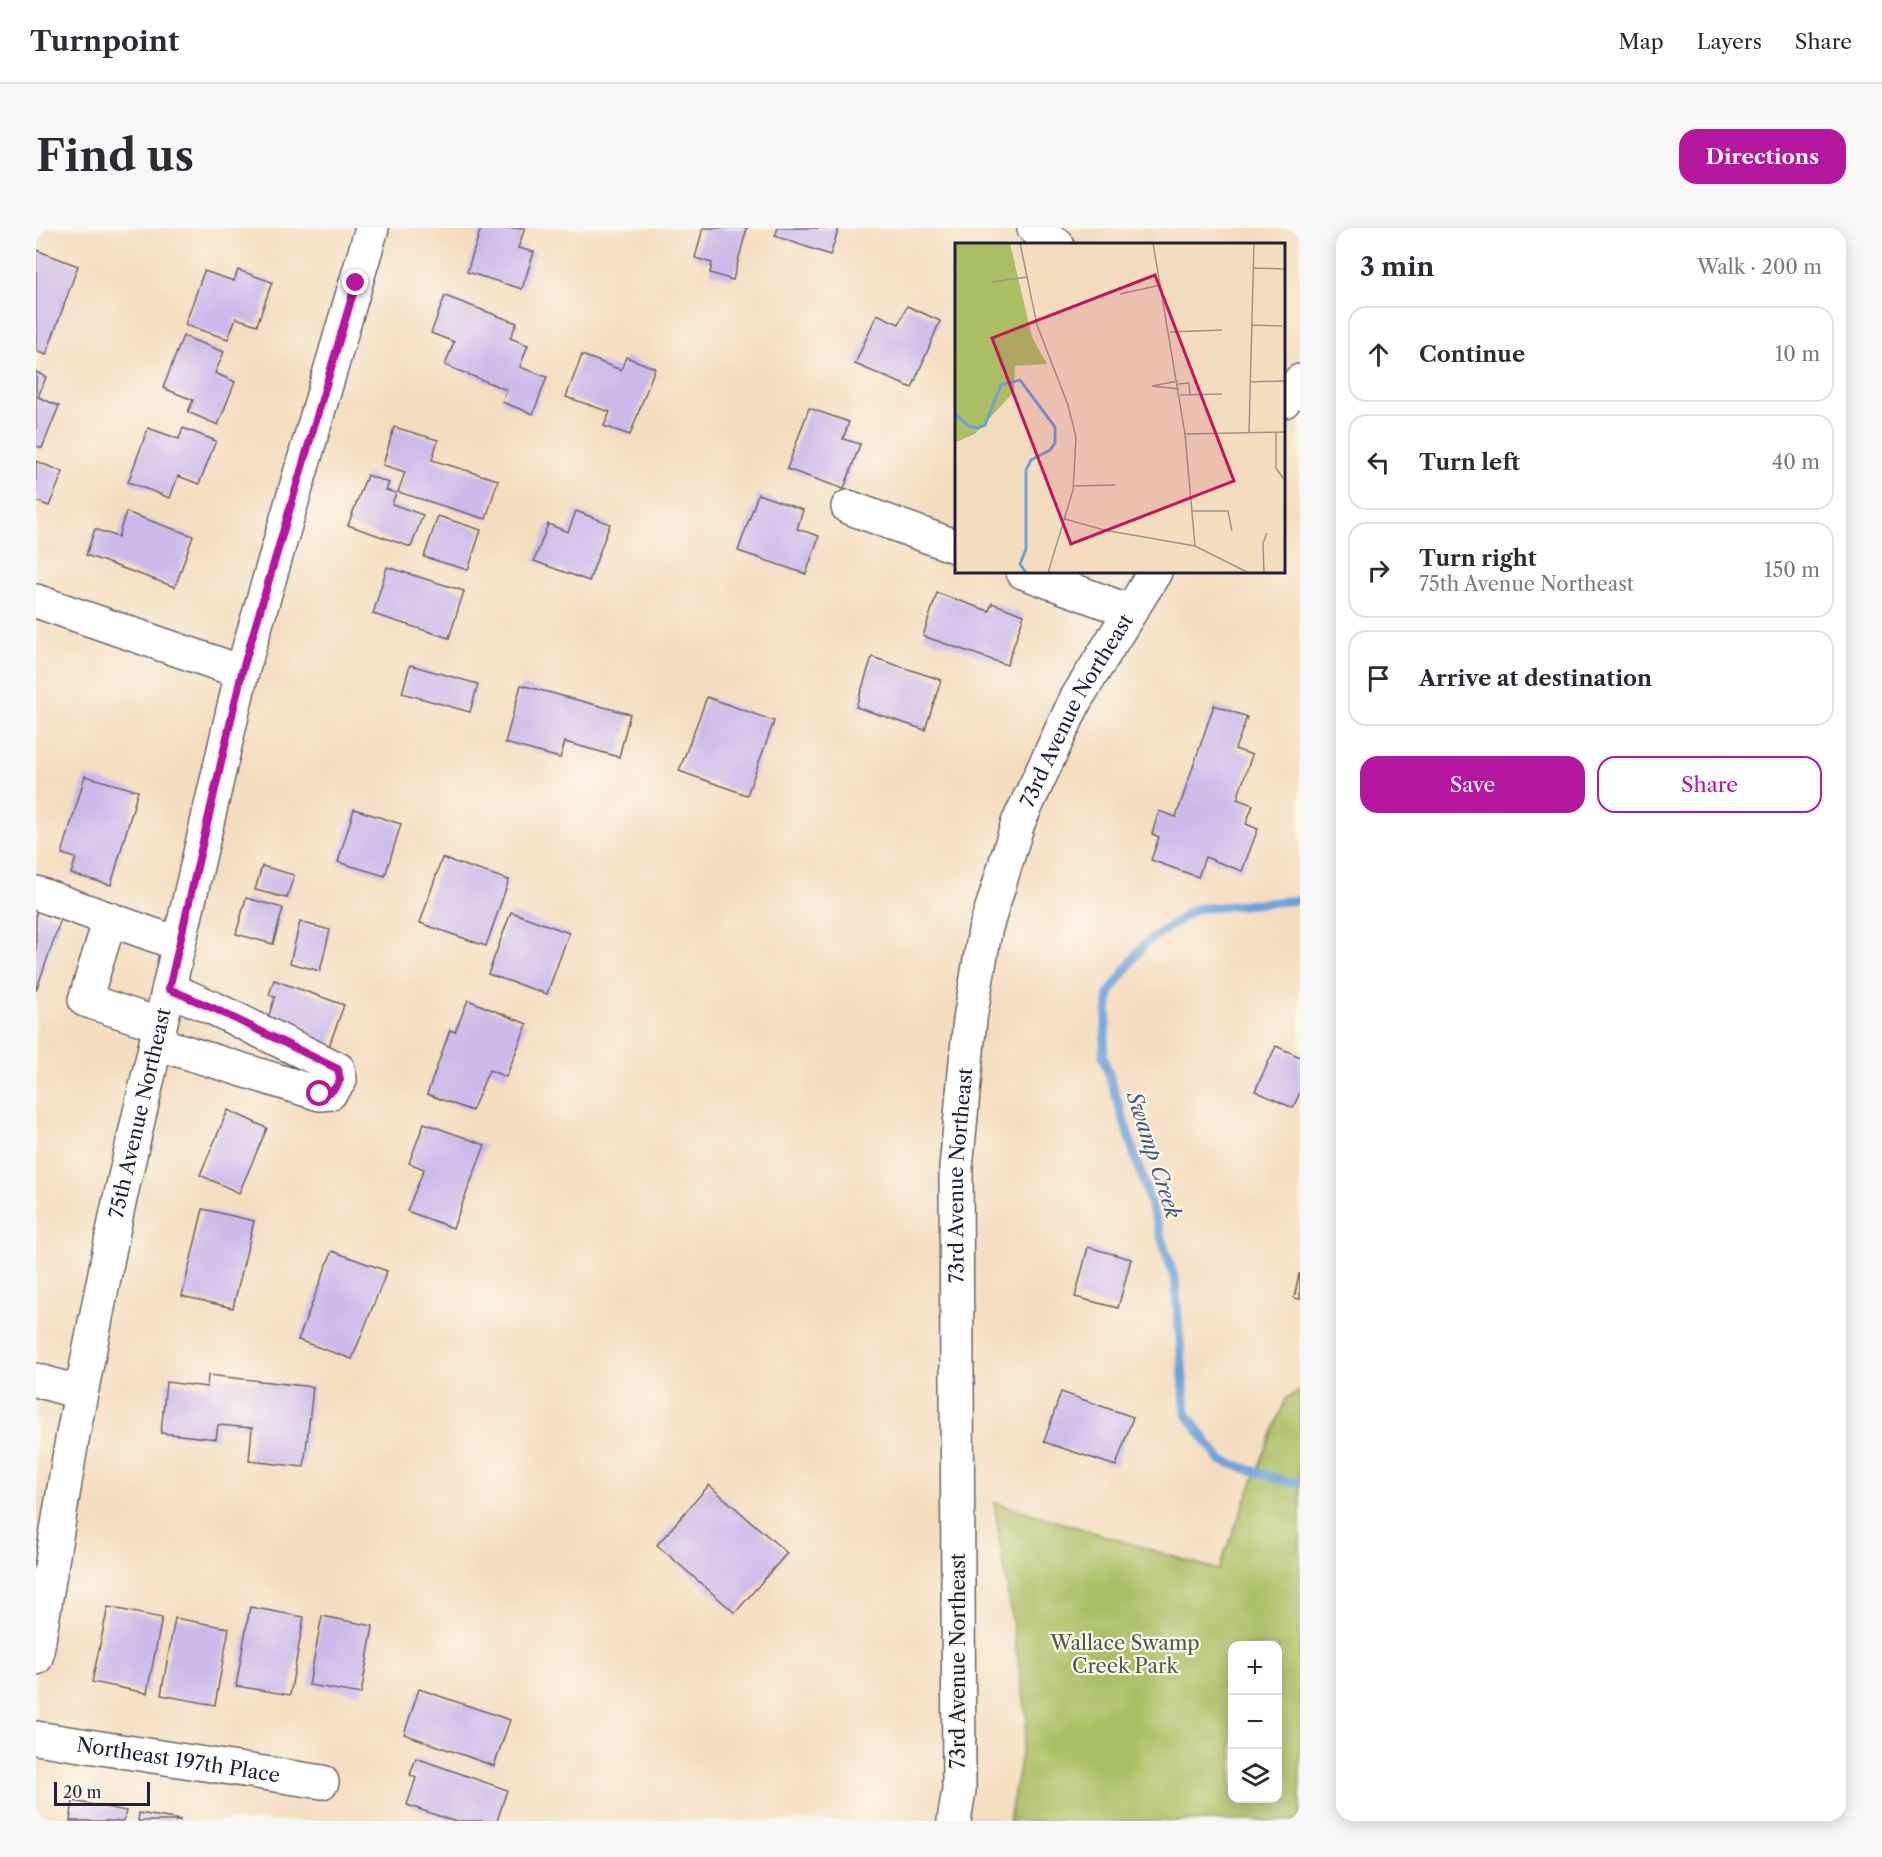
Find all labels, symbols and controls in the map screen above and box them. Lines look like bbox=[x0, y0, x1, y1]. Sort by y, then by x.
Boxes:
text: Turnpoint bbox=[30, 24, 179, 58]
text: Map bbox=[1619, 29, 1664, 54]
text: Layers bbox=[1697, 29, 1762, 54]
text: Share bbox=[1795, 29, 1852, 54]
button: Directions bbox=[1679, 129, 1846, 184]
text: Find us bbox=[36, 130, 194, 182]
inset map bbox=[955, 243, 1285, 573]
text: 3 min bbox=[1360, 251, 1434, 283]
text: Walk · 200 m bbox=[1697, 255, 1822, 279]
route end bbox=[342, 269, 368, 295]
icon: ahead bbox=[1362, 338, 1395, 371]
text: Continue bbox=[1419, 341, 1525, 368]
text: 10 m bbox=[1775, 342, 1820, 366]
icon: left bbox=[1362, 446, 1395, 479]
text: Turn left bbox=[1419, 449, 1520, 476]
text: 40 m bbox=[1772, 450, 1820, 474]
text: Turn right bbox=[1419, 545, 1537, 572]
icon: right bbox=[1362, 554, 1395, 587]
text: 150 m bbox=[1764, 558, 1820, 582]
text: 75th Avenue Northeast bbox=[1419, 572, 1634, 596]
street label: 73rd Avenue Northeast bbox=[1015, 610, 1138, 811]
icon: arrive bbox=[1362, 662, 1395, 695]
text: Arrive at destination bbox=[1419, 665, 1652, 692]
button: Save bbox=[1360, 756, 1585, 813]
button: Share bbox=[1597, 756, 1822, 813]
street label: 75th Avenue Northeast bbox=[104, 1005, 176, 1220]
street label: 73rd Avenue Northeast bbox=[944, 1067, 977, 1283]
route start bbox=[306, 1080, 332, 1106]
water label: Swamp Creek bbox=[1121, 1087, 1186, 1221]
street label: 73rd Avenue Northeast bbox=[946, 1553, 970, 1769]
park label: Wallace Swamp Creek Park bbox=[1049, 1631, 1200, 1678]
map controls bbox=[1228, 1641, 1282, 1803]
button: + bbox=[1228, 1641, 1282, 1695]
button: − bbox=[1228, 1695, 1282, 1749]
street label: Northeast 197th Place bbox=[75, 1732, 282, 1787]
button: layers bbox=[1228, 1749, 1282, 1803]
scale bar bbox=[54, 1779, 150, 1806]
text: 20 m bbox=[63, 1782, 102, 1802]

